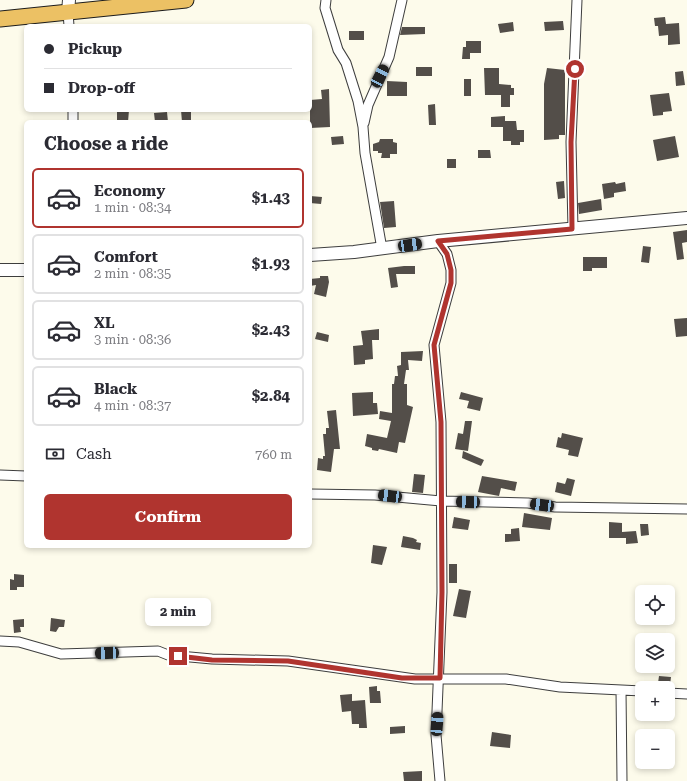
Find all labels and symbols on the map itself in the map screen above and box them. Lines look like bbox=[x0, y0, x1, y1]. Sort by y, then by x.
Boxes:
route start bbox=[566, 60, 584, 78]
car bbox=[369, 63, 391, 89]
car bbox=[397, 237, 423, 253]
car bbox=[377, 489, 403, 503]
car bbox=[456, 496, 480, 508]
car bbox=[529, 498, 555, 512]
callout: 2 min bbox=[145, 598, 211, 626]
car bbox=[95, 647, 119, 659]
route end bbox=[169, 647, 187, 665]
car bbox=[430, 712, 444, 736]

